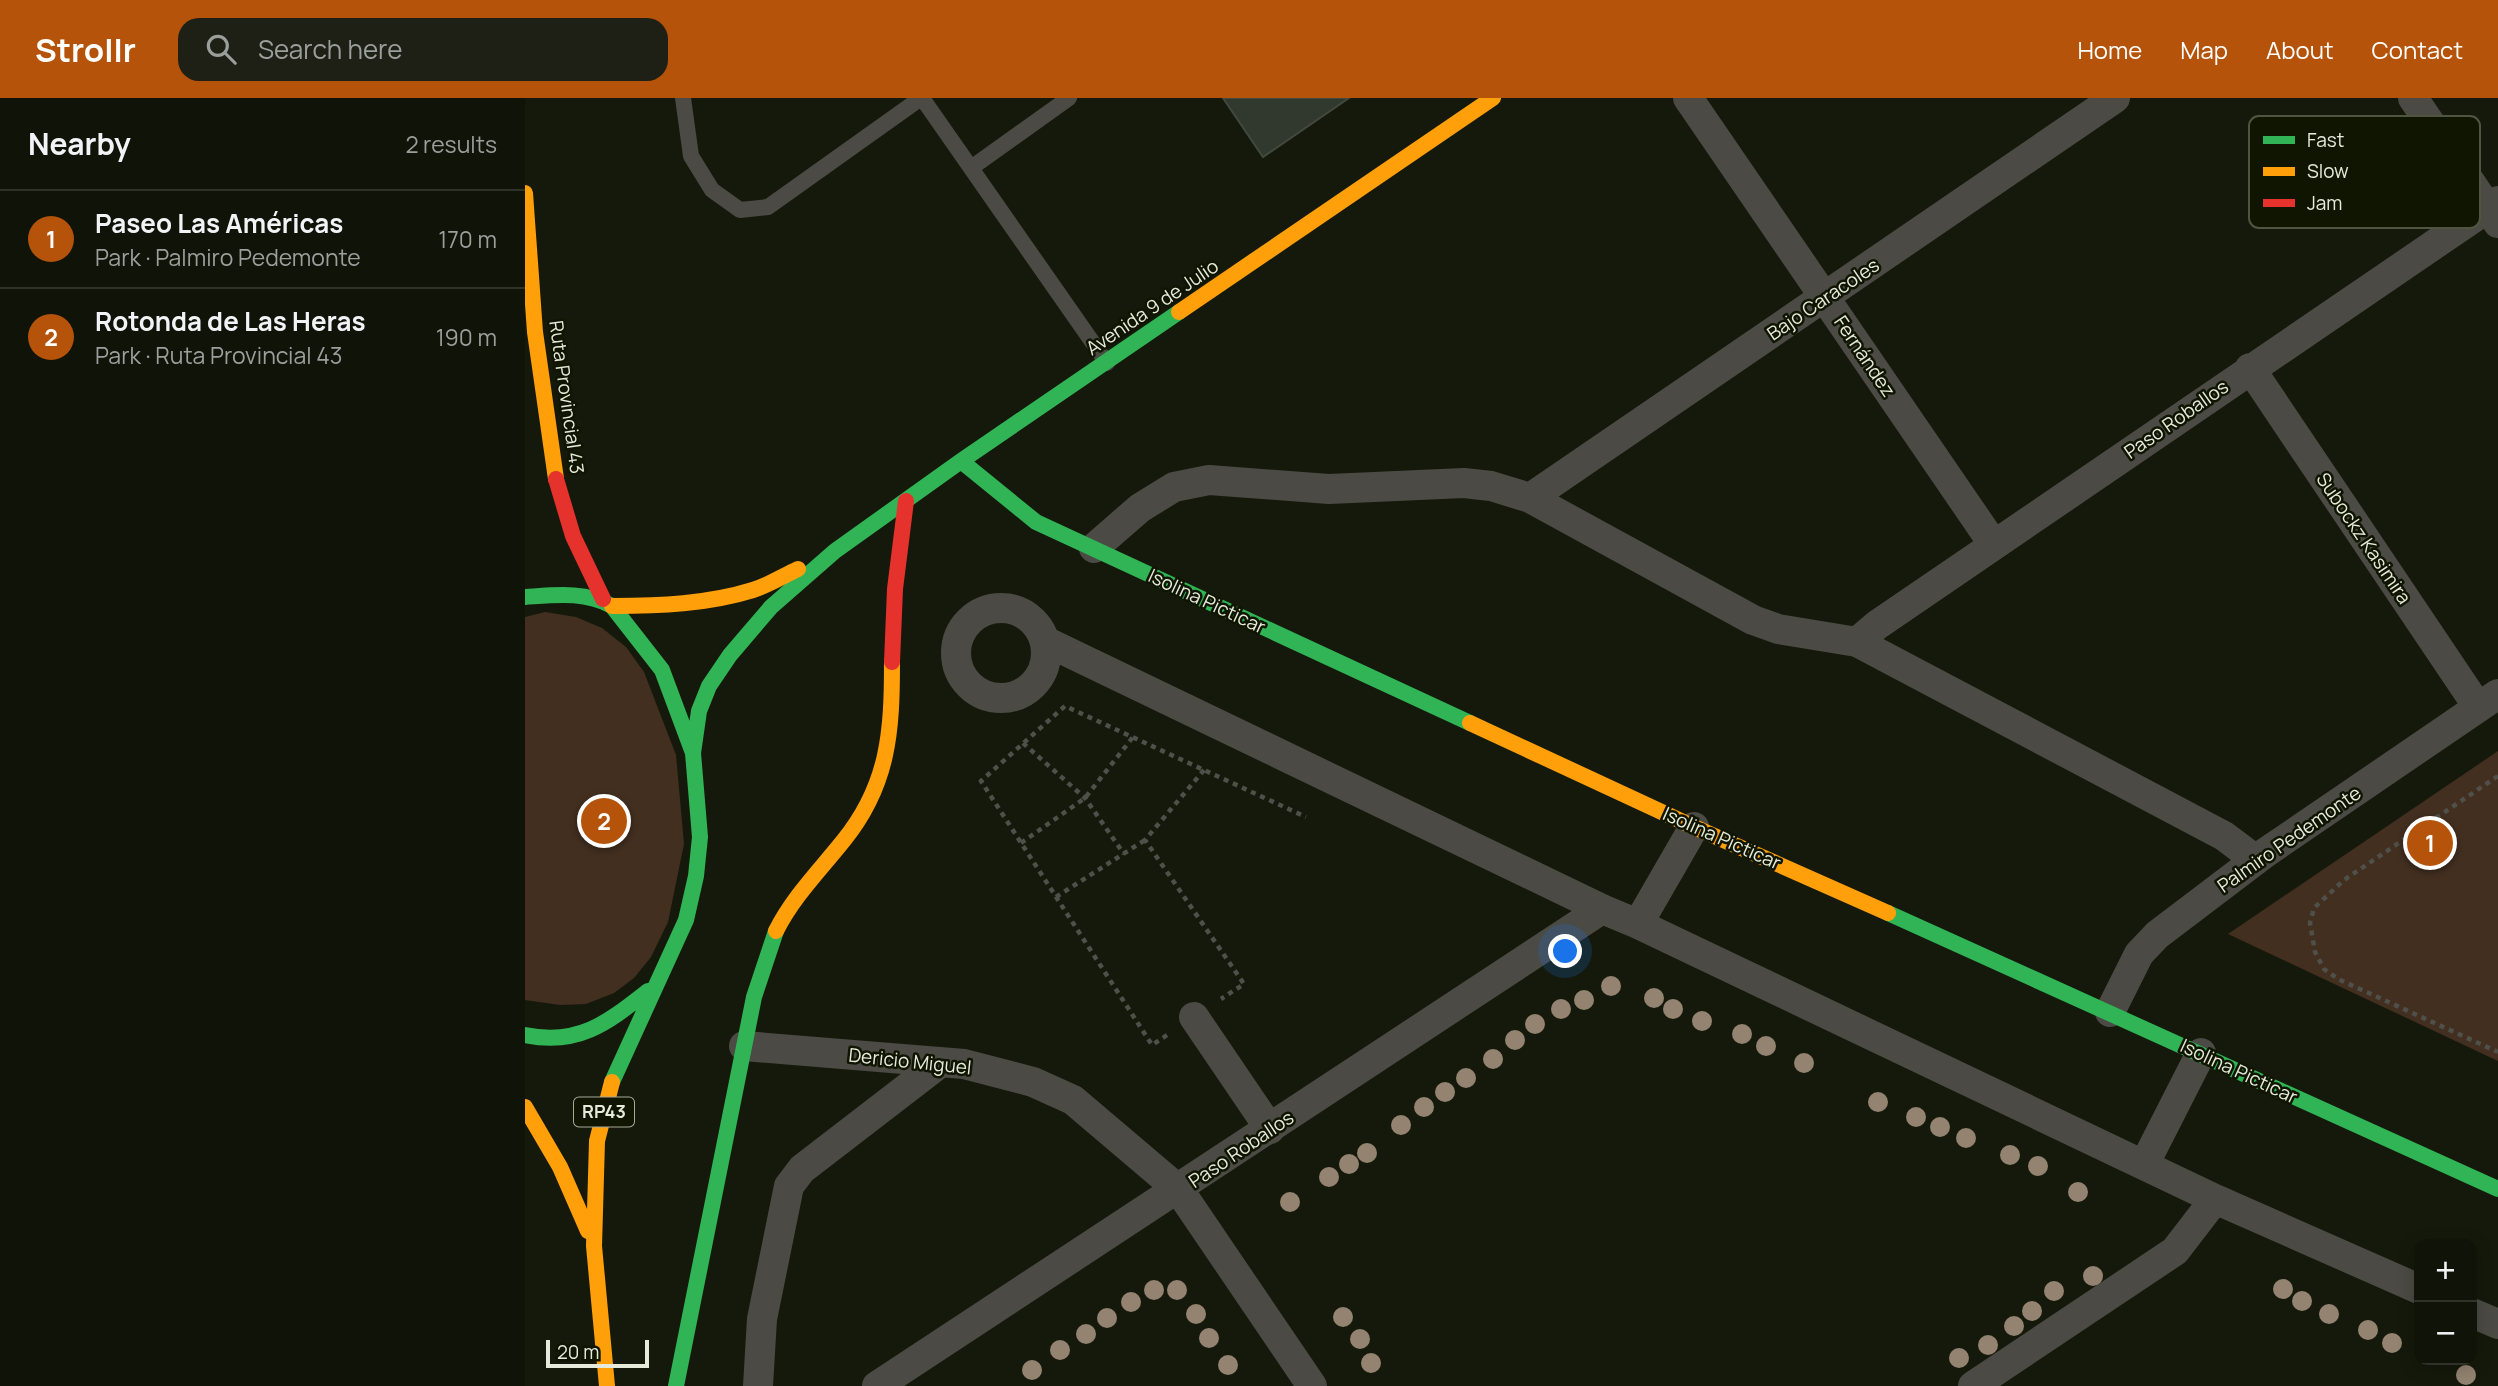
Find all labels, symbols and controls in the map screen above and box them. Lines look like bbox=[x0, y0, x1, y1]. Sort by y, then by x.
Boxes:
search box bbox=[178, 18, 668, 81]
text: Strollr bbox=[35, 27, 136, 72]
icon: search bbox=[202, 30, 240, 68]
text: Search here bbox=[258, 31, 402, 67]
text: Home bbox=[2077, 33, 2142, 66]
text: Map bbox=[2180, 33, 2228, 66]
text: About bbox=[2266, 33, 2334, 66]
text: Contact bbox=[2372, 33, 2463, 66]
legend bbox=[2249, 116, 2480, 228]
text: Nearby bbox=[28, 123, 131, 164]
text: Fast bbox=[2307, 127, 2344, 153]
text: 2 results bbox=[405, 128, 497, 160]
text: Slow bbox=[2307, 158, 2349, 184]
text: Jam bbox=[2307, 190, 2342, 216]
text: Paseo Las Américas bbox=[95, 205, 343, 241]
text: 1 bbox=[46, 223, 56, 255]
text: 170 m bbox=[438, 223, 497, 255]
text: Park · Palmiro Pedemonte bbox=[95, 241, 361, 273]
street label: Bajo Caracoles bbox=[1762, 252, 1884, 346]
street label: Avenida 9 de Julio bbox=[1081, 253, 1223, 361]
text: Rotonda de Las Heras bbox=[95, 303, 366, 339]
street label: Fernández bbox=[1828, 310, 1902, 402]
street label: Ruta Provincial 43 bbox=[543, 319, 591, 475]
text: 2 bbox=[44, 321, 58, 353]
text: 190 m bbox=[436, 321, 497, 353]
text: Park · Ruta Provincial 43 bbox=[95, 339, 343, 371]
street label: Paso Roballos bbox=[2119, 373, 2233, 465]
street label: Subockz Kasimira bbox=[2310, 467, 2418, 609]
street label: Isolina Picticar bbox=[1144, 562, 1270, 640]
street label: Palmiro Pedemonte bbox=[2212, 780, 2366, 898]
pin: 2 bbox=[581, 795, 627, 847]
street label: Isolina Picticar bbox=[1659, 800, 1785, 876]
pin: 1 bbox=[2407, 817, 2453, 869]
your location bbox=[1548, 934, 1582, 968]
street label: Isolina Picticar bbox=[2176, 1032, 2302, 1110]
street label: Dericio Miguel bbox=[847, 1042, 973, 1080]
road number: RP43 bbox=[574, 1098, 634, 1126]
street label: Paso Roballos bbox=[1183, 1104, 1299, 1194]
map controls bbox=[2414, 1239, 2477, 1365]
button: + bbox=[2414, 1239, 2477, 1302]
button: − bbox=[2414, 1302, 2477, 1365]
scale bar bbox=[546, 1337, 649, 1369]
text: 20 m bbox=[557, 1339, 599, 1365]

